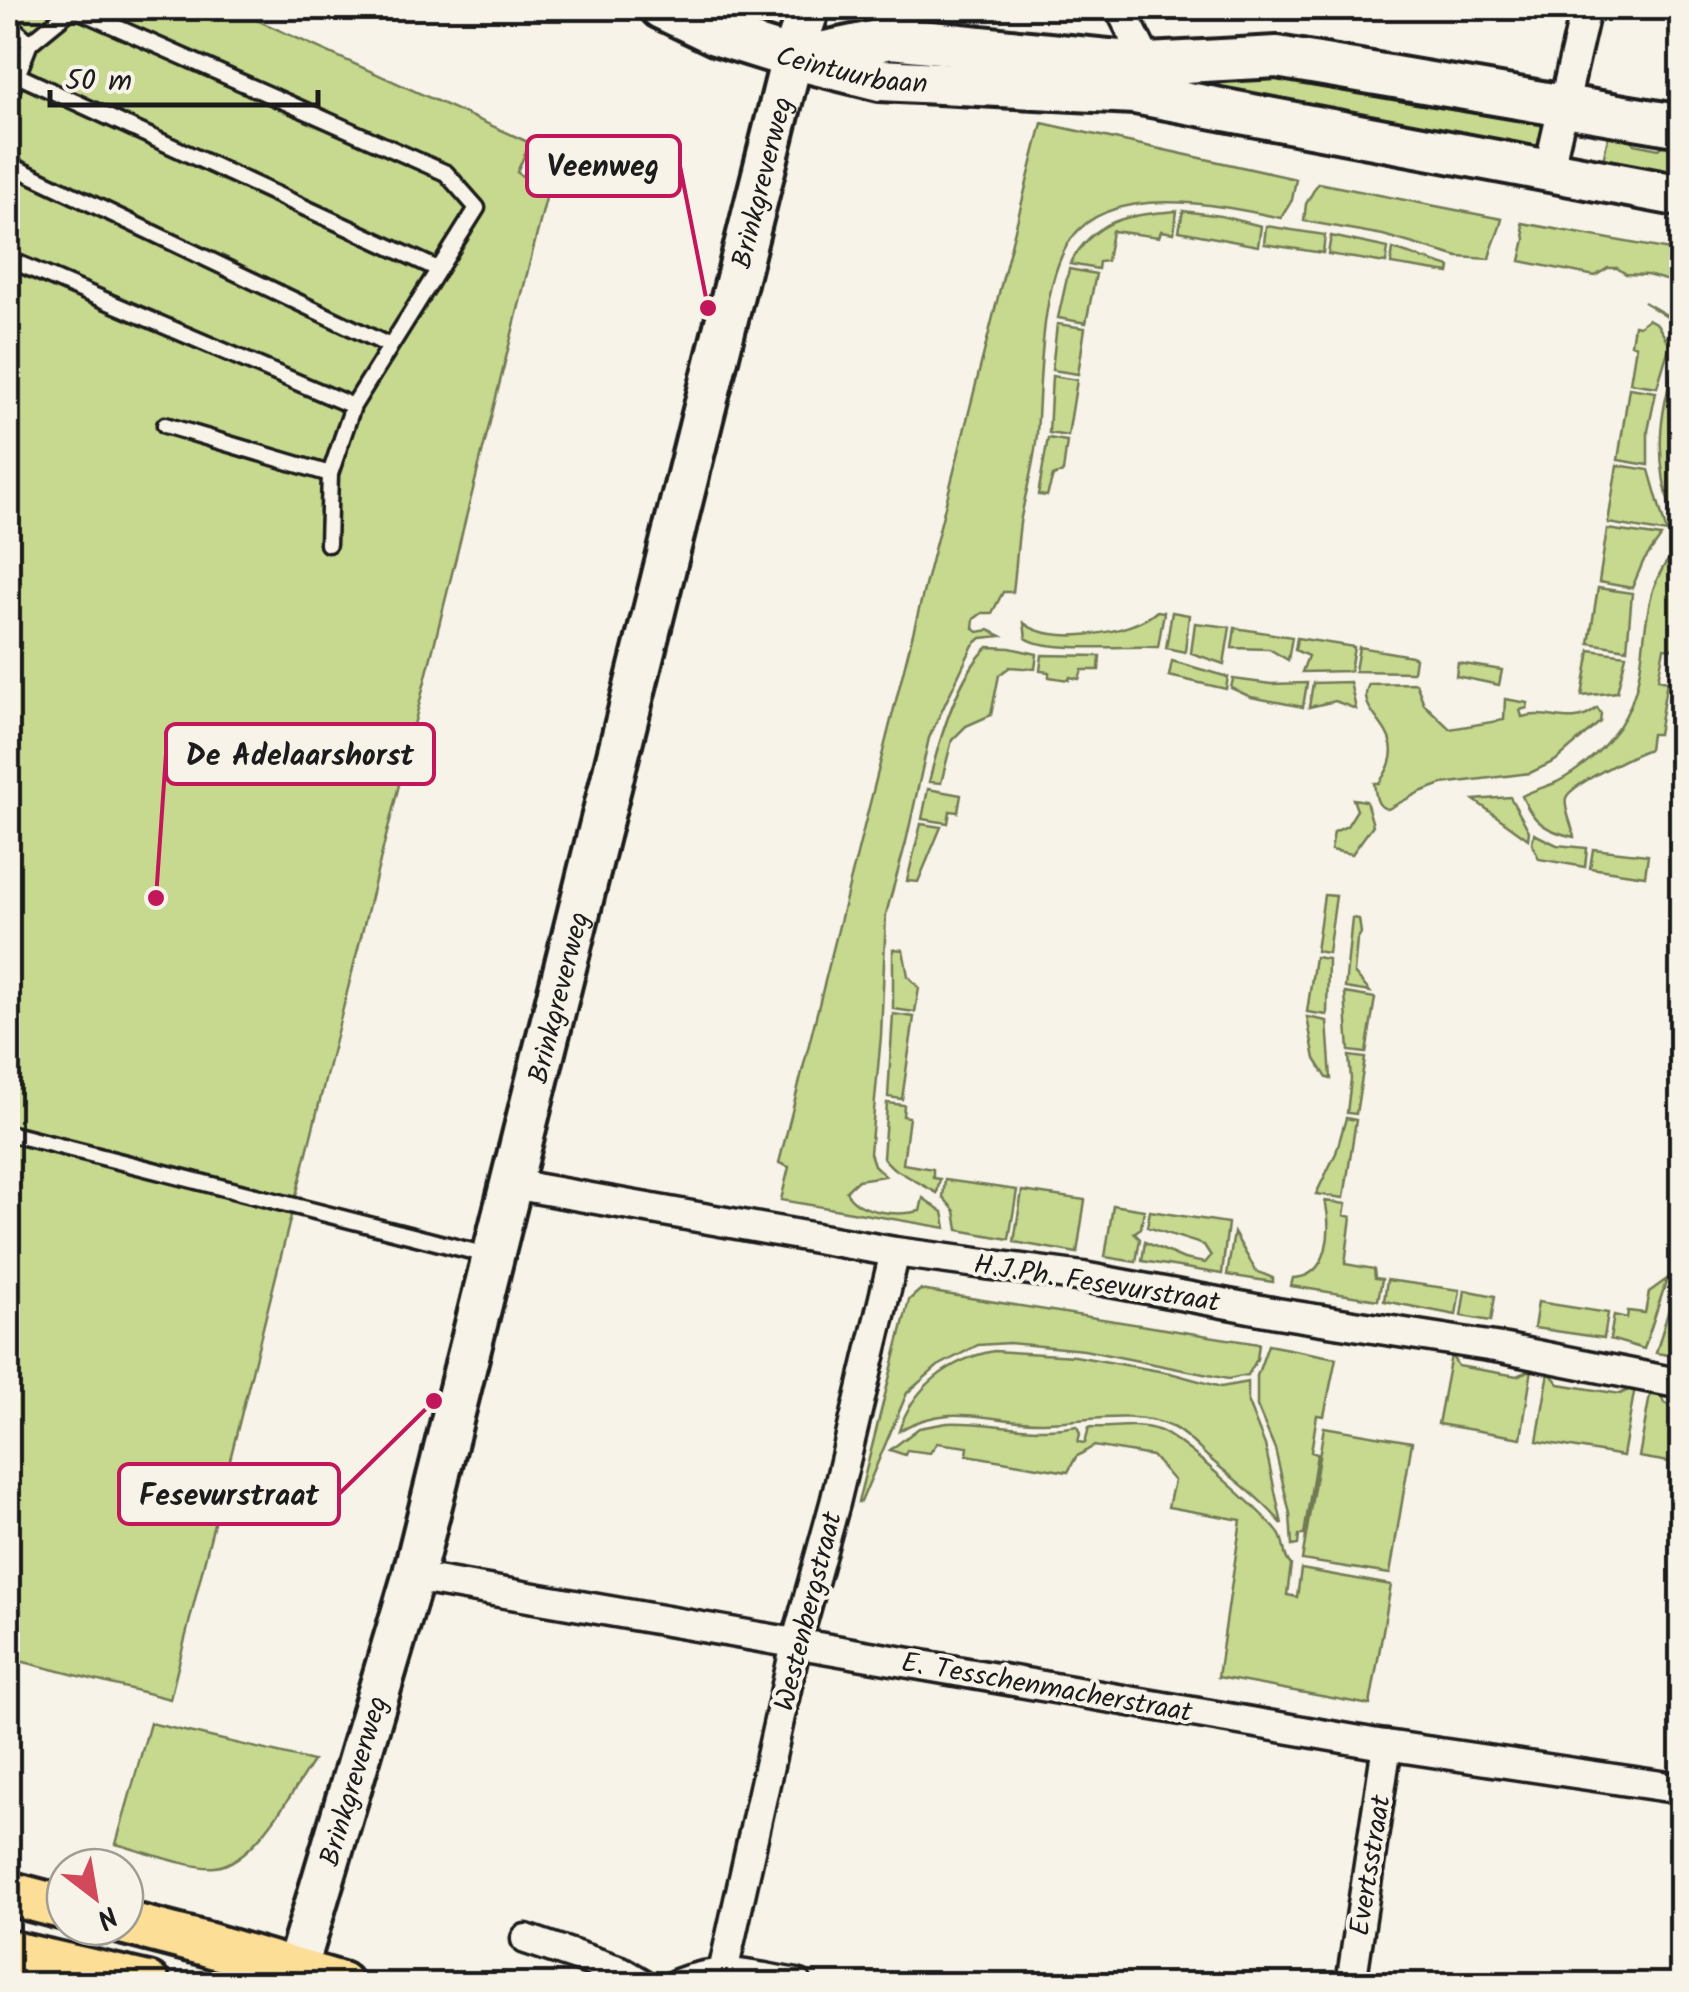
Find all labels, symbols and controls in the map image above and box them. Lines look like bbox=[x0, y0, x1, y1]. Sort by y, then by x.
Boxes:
street label: Ceintuurbaan bbox=[770, 34, 929, 107]
scale bar bbox=[50, 45, 318, 107]
text: 50 m bbox=[65, 58, 132, 106]
street label: Brinkgreverweg bbox=[720, 92, 806, 274]
callout: Veenweg bbox=[527, 136, 680, 196]
text: Veenweg bbox=[547, 144, 659, 192]
callout: De Adelaarshorst bbox=[166, 724, 434, 784]
text: De Adelaarshorst bbox=[186, 733, 415, 781]
street label: Brinkgreverweg bbox=[517, 907, 603, 1089]
street label: H.J.Ph. Fesevurstraat bbox=[970, 1243, 1224, 1326]
callout: Fesevurstraat bbox=[119, 1464, 339, 1524]
text: Fesevurstraat bbox=[139, 1473, 320, 1521]
street label: Westenbergstraat bbox=[763, 1506, 856, 1716]
street label: E. Tesschenmacherstraat bbox=[898, 1641, 1197, 1736]
street label: Brinkgreverweg bbox=[308, 1691, 401, 1872]
street label: Evertsstraat bbox=[1338, 1791, 1405, 1939]
north arrow bbox=[45, 1847, 145, 1947]
text: N bbox=[87, 1892, 126, 1940]

